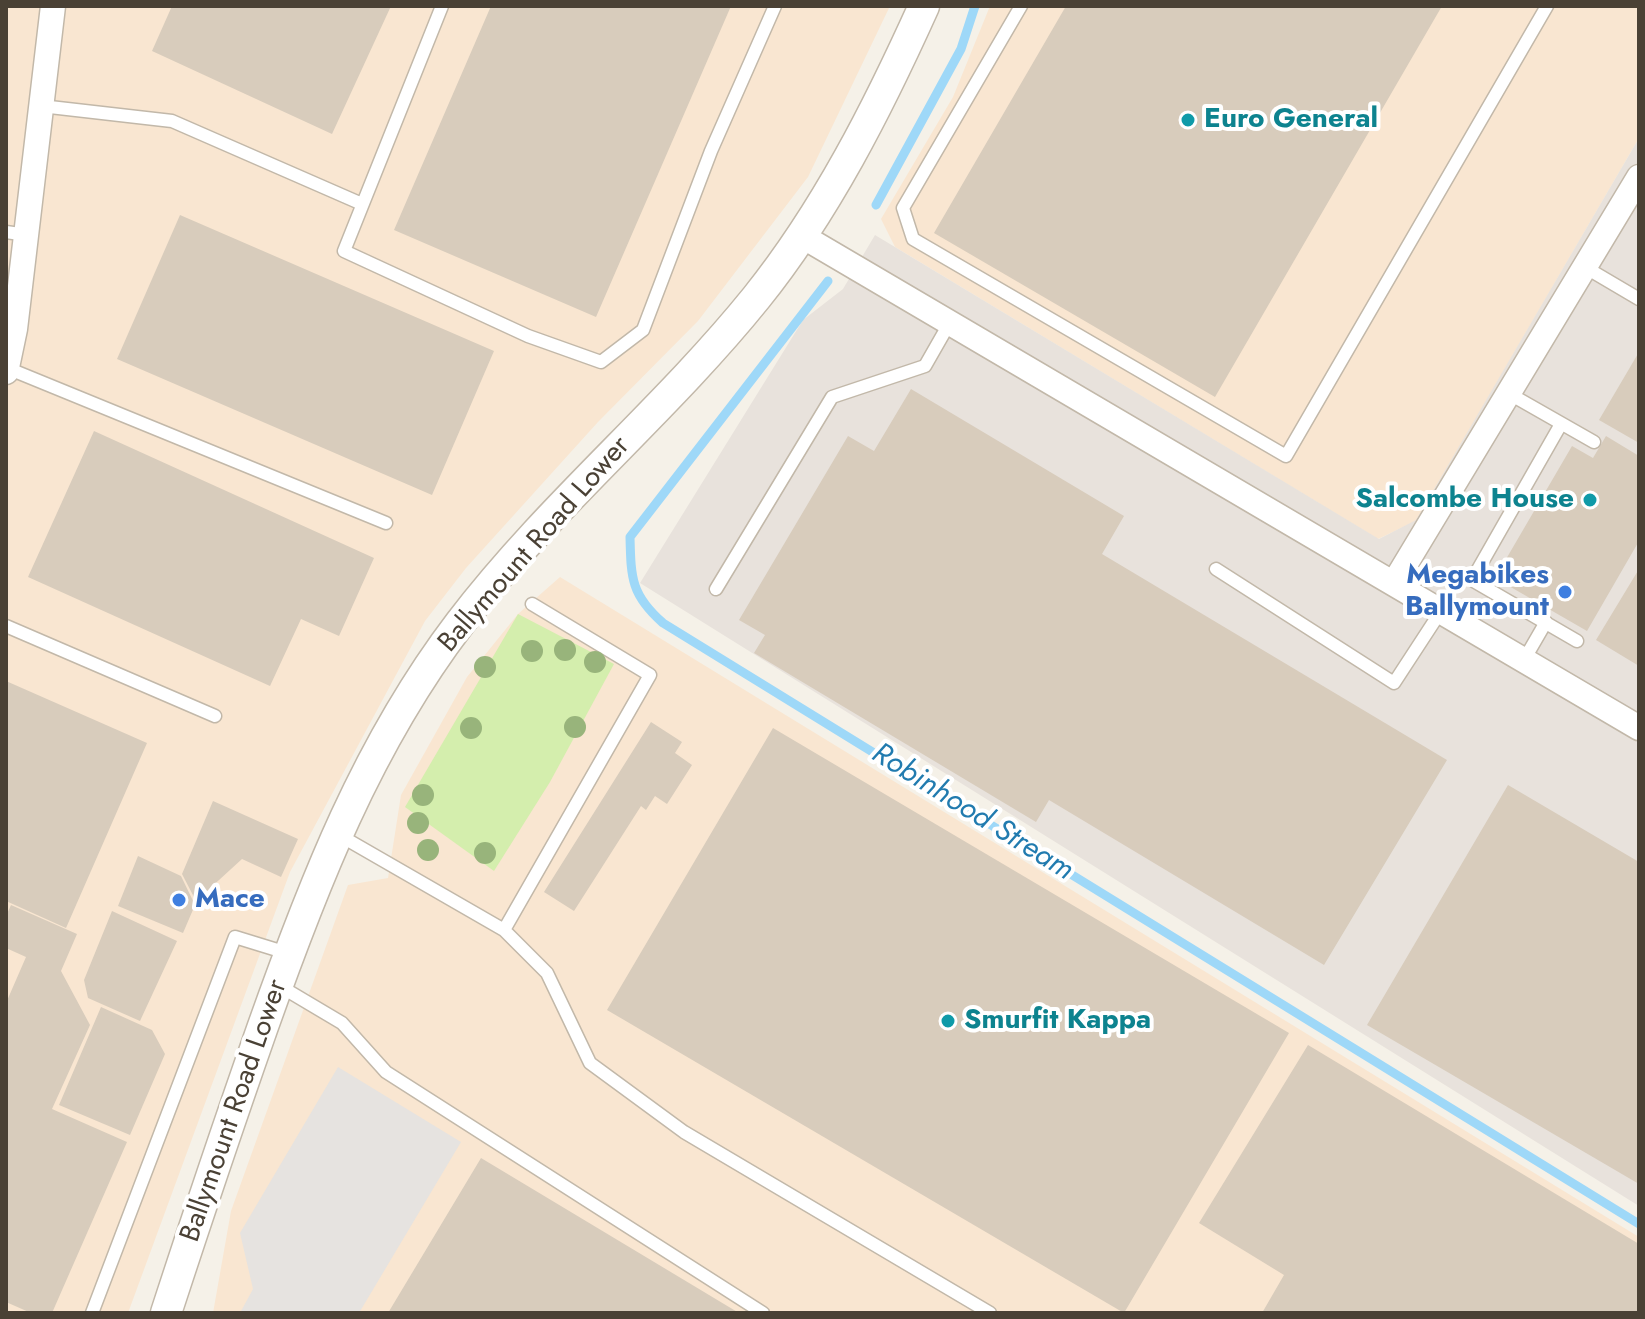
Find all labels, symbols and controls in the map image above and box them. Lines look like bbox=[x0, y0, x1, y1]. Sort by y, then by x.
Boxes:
place label: Euro General bbox=[1204, 103, 1378, 137]
marker: Euro General bbox=[1179, 111, 1197, 129]
street label: Ballymount Road Lower bbox=[432, 430, 638, 660]
place label: Salcombe House bbox=[1355, 483, 1574, 517]
marker: Salcombe House bbox=[1581, 491, 1599, 509]
place label: Megabikes Ballymount bbox=[1405, 559, 1549, 625]
marker: Megabikes Ballymount bbox=[1556, 583, 1574, 601]
water label: Robinhood Stream bbox=[864, 737, 1080, 889]
place label: Mace bbox=[195, 883, 265, 917]
marker: Mace bbox=[170, 891, 188, 909]
street label: Ballymount Road Lower bbox=[174, 976, 296, 1246]
place label: Smurfit Kappa bbox=[964, 1004, 1151, 1038]
marker: Smurfit Kappa bbox=[939, 1012, 957, 1030]

